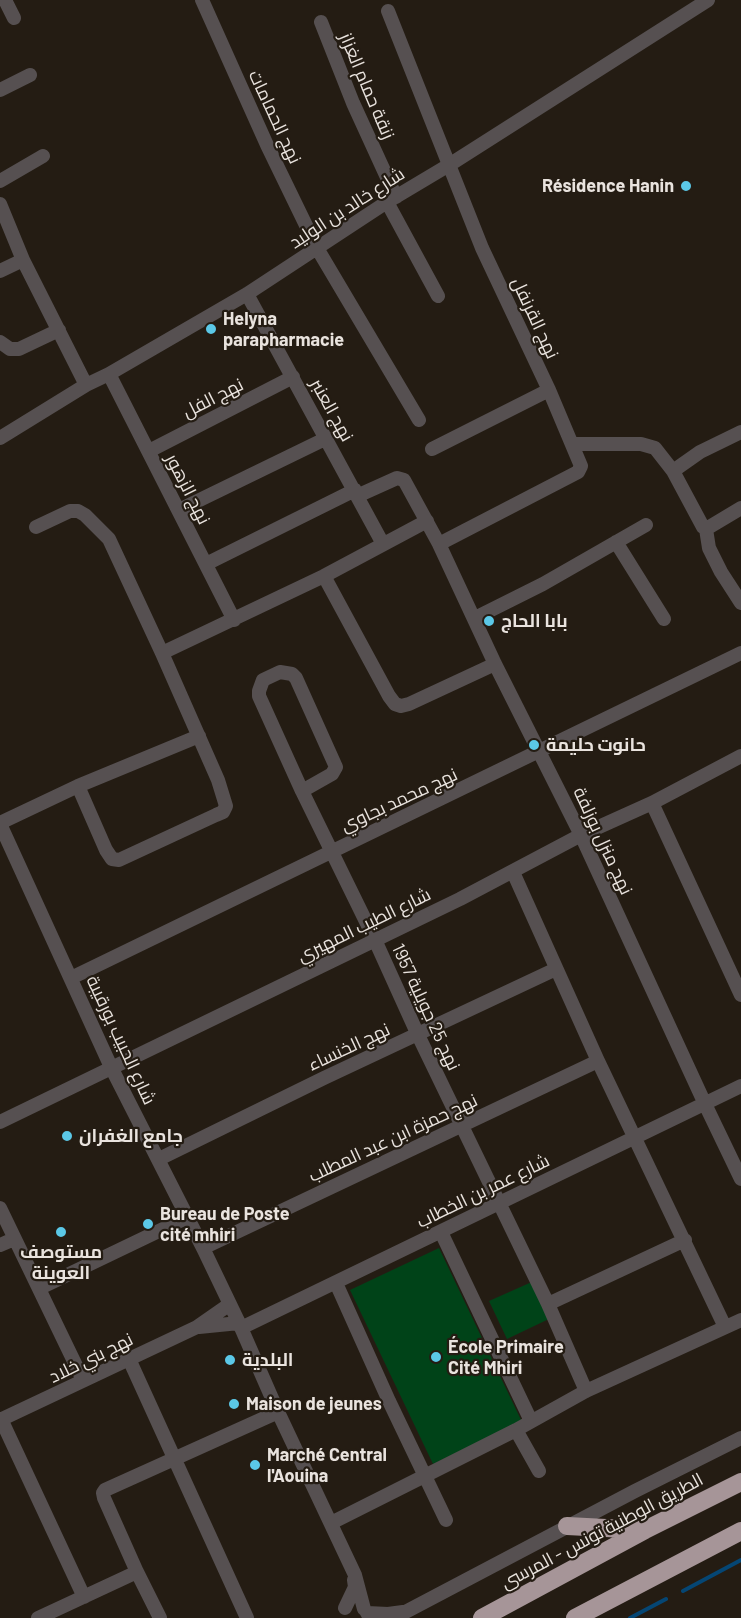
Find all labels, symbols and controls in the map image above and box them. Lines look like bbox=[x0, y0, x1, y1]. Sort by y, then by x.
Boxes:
street label: زنقة حمام الغزاز bbox=[335, 30, 399, 142]
street label: نهج الحمامات bbox=[244, 67, 306, 167]
street label: شارع خالد بن الوليد bbox=[285, 163, 409, 253]
place label: Résidence Hanin bbox=[542, 175, 674, 197]
marker: Résidence Hanin bbox=[679, 179, 693, 193]
street label: نهج القرنفل bbox=[507, 274, 563, 362]
place label: Helyna parapharmacie bbox=[223, 308, 344, 350]
marker: Helyna parapharmacie bbox=[204, 322, 218, 336]
street label: نهج الفل bbox=[179, 374, 247, 422]
street label: نهج العنبر bbox=[306, 375, 358, 445]
street label: نهج الزهور bbox=[161, 450, 215, 528]
place label: بابا الحاج bbox=[501, 610, 568, 632]
marker: بابا الحاج bbox=[482, 614, 496, 628]
place label: حانوت حليمة bbox=[546, 734, 646, 756]
marker: حانوت حليمة bbox=[527, 738, 541, 752]
street label: نهج محمد بجاوي bbox=[337, 764, 461, 836]
street label: نهج منزل بوزلفة bbox=[569, 784, 637, 898]
street label: شارع الطيب المهيري bbox=[294, 883, 434, 967]
street label: نهج 25 جويلية 1957 bbox=[387, 940, 465, 1074]
street label: شارع الحبيب بورقيبة bbox=[82, 972, 160, 1108]
street label: نهج الخنساء bbox=[305, 1019, 393, 1075]
street label: نهج حمزة ابن عبد المطلب bbox=[305, 1089, 481, 1187]
place label: جامع الغفران bbox=[79, 1125, 183, 1147]
marker: جامع الغفران bbox=[60, 1129, 74, 1143]
street label: شارع عمر بن الخطاب bbox=[413, 1150, 553, 1232]
place label: Bureau de Poste cité mhiri bbox=[160, 1203, 290, 1246]
marker: Bureau de Poste cité mhiri bbox=[141, 1217, 155, 1231]
marker: مستوصف العوينة bbox=[54, 1225, 68, 1239]
place label: مستوصف العوينة bbox=[20, 1241, 102, 1284]
street label: نهج بني خلاد bbox=[45, 1328, 137, 1388]
place label: École Primaire Cité Mhiri bbox=[448, 1336, 564, 1378]
place label: البلدية bbox=[242, 1349, 293, 1371]
marker: École Primaire Cité Mhiri bbox=[429, 1350, 443, 1364]
marker: البلدية bbox=[223, 1353, 237, 1367]
place label: Maison de jeunes bbox=[246, 1393, 382, 1415]
marker: Maison de jeunes bbox=[227, 1397, 241, 1411]
place label: Marché Central l'Aouina bbox=[267, 1444, 387, 1486]
marker: Marché Central l'Aouina bbox=[248, 1458, 262, 1472]
street label: الطريق الوطنية تونس - المرسى bbox=[497, 1468, 707, 1594]

